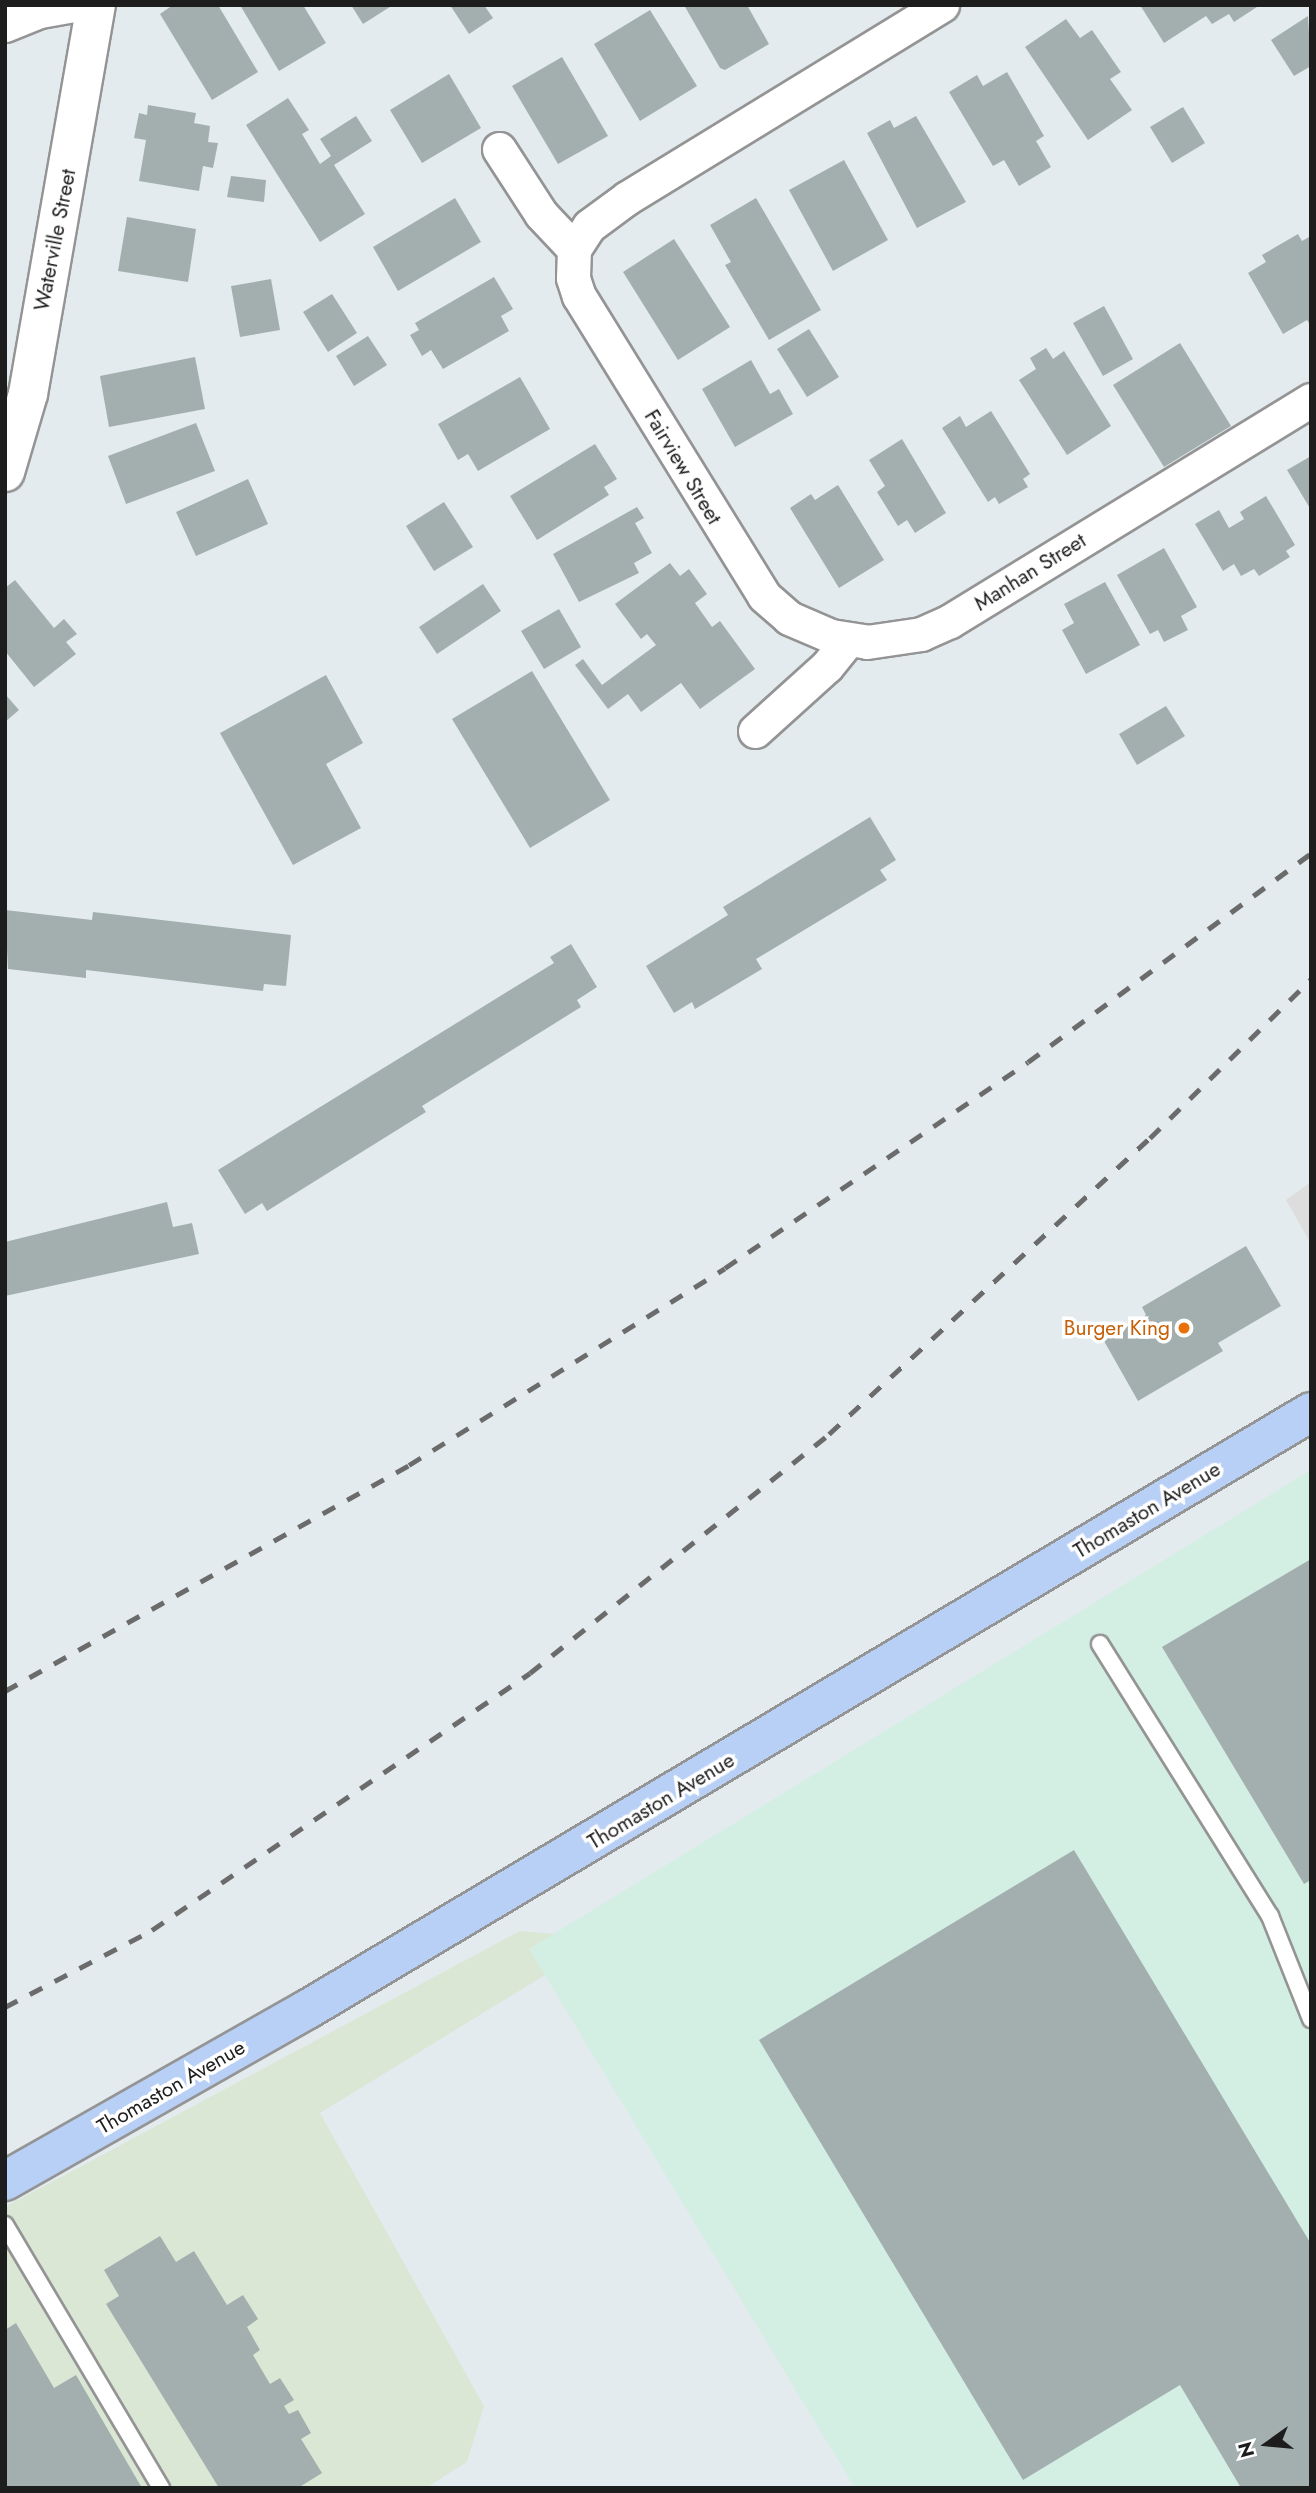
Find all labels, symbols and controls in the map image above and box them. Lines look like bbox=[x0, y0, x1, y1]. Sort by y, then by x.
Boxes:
street label: Waterville Street bbox=[29, 167, 81, 313]
street label: Fairview Street bbox=[639, 405, 727, 529]
street label: Manhan Street bbox=[970, 528, 1090, 616]
place label: Burger King bbox=[1064, 1315, 1170, 1341]
marker: Burger King bbox=[1176, 1320, 1192, 1336]
street label: Thomaston Avenue bbox=[1069, 1456, 1225, 1564]
street label: Thomaston Avenue bbox=[583, 1747, 739, 1855]
street label: Thomaston Avenue bbox=[93, 2034, 249, 2140]
north arrow bbox=[1232, 2409, 1302, 2479]
text: N bbox=[1231, 2439, 1261, 2460]

